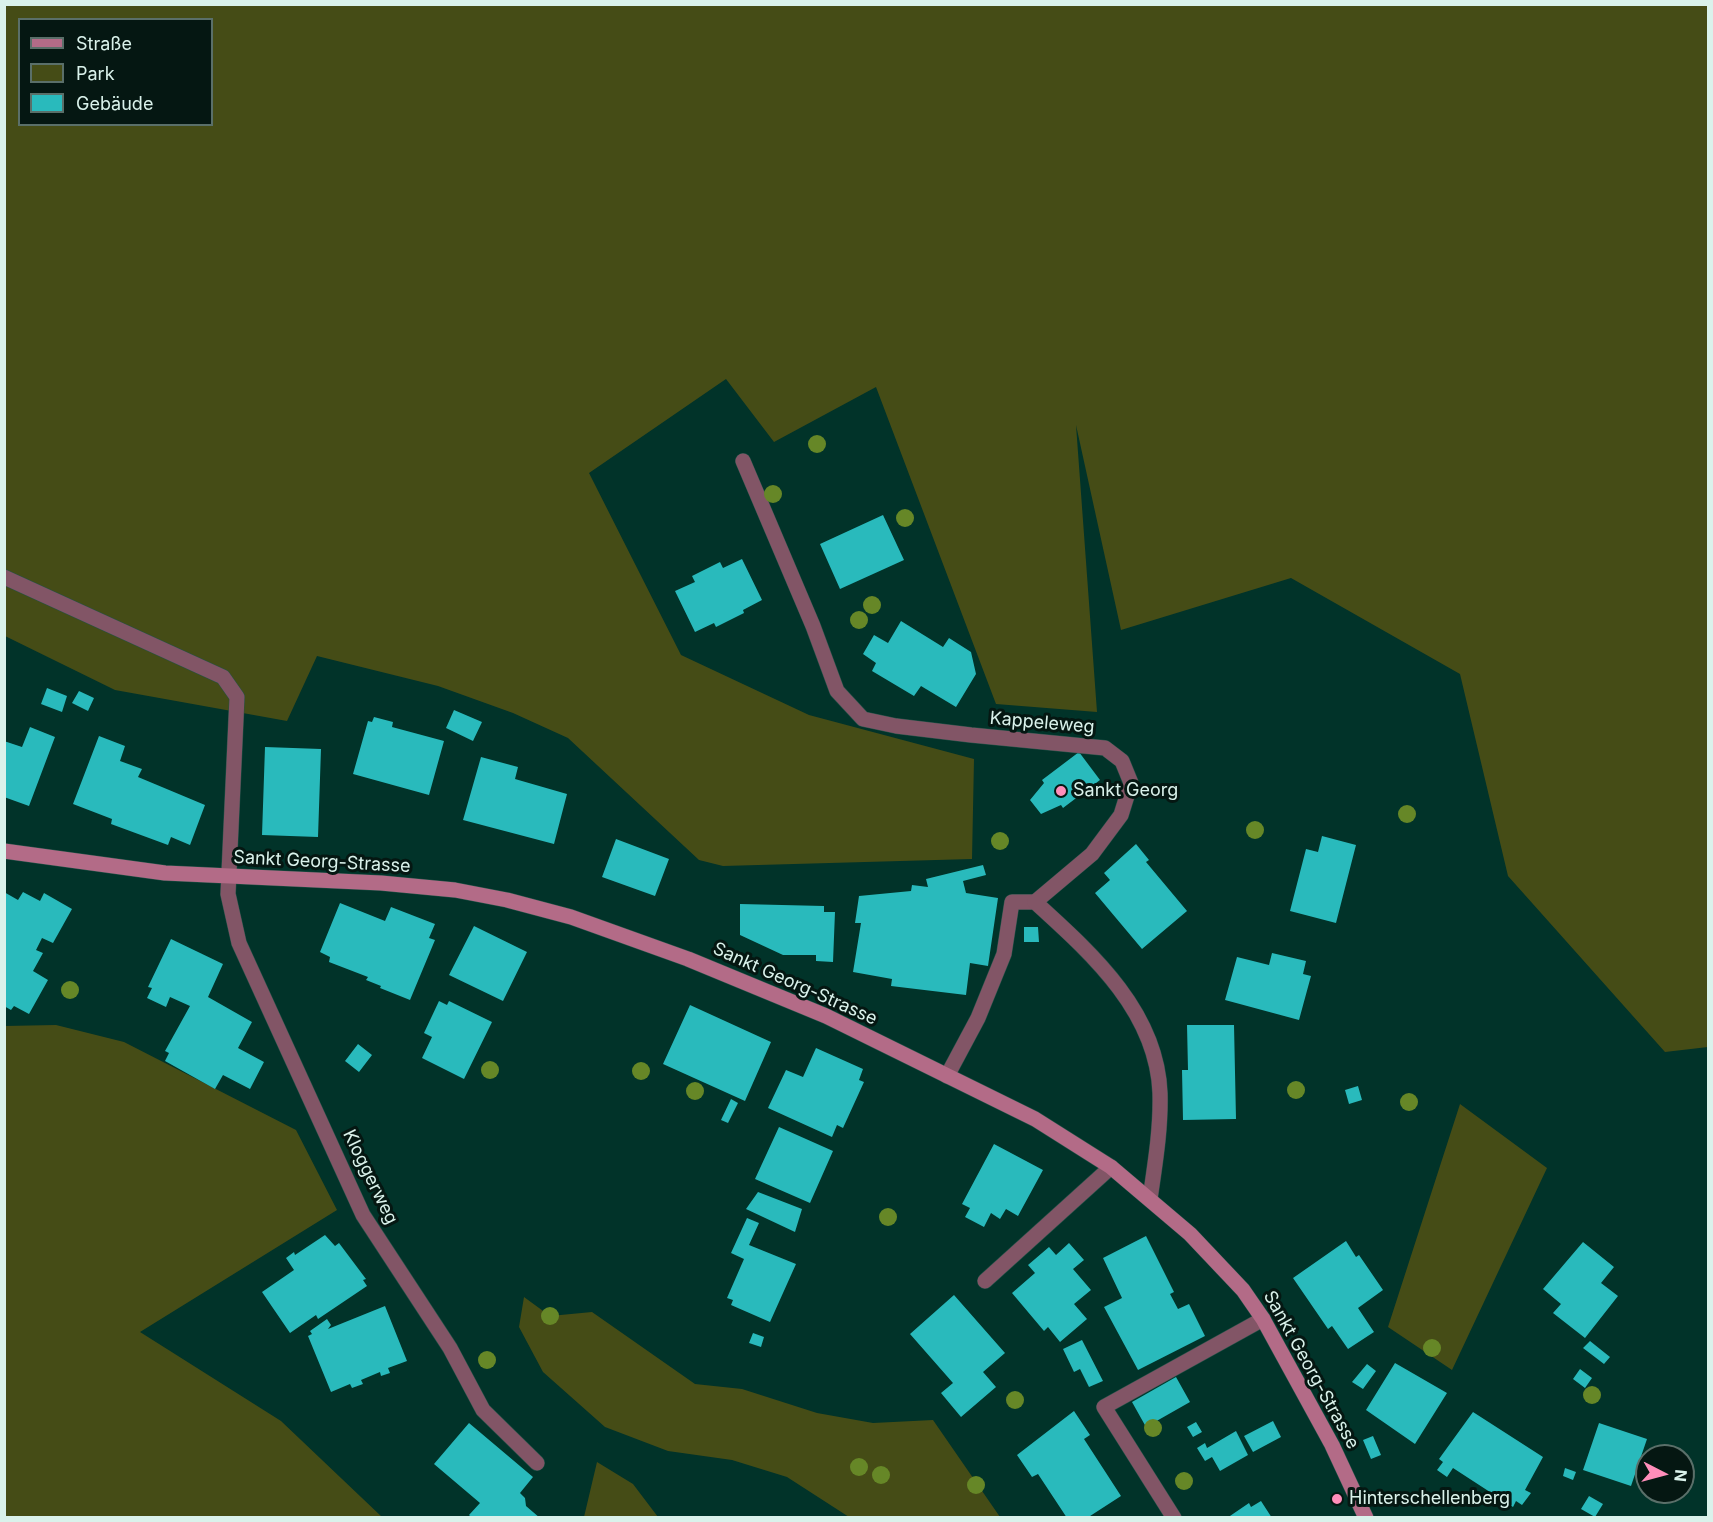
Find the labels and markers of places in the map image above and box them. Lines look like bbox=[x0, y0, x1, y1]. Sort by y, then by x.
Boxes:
place label: Sankt Georg bbox=[1073, 780, 1178, 802]
marker: Sankt Georg bbox=[1054, 784, 1068, 798]
place label: Hinterschellenberg bbox=[1349, 1488, 1510, 1510]
marker: Hinterschellenberg bbox=[1330, 1492, 1344, 1506]

